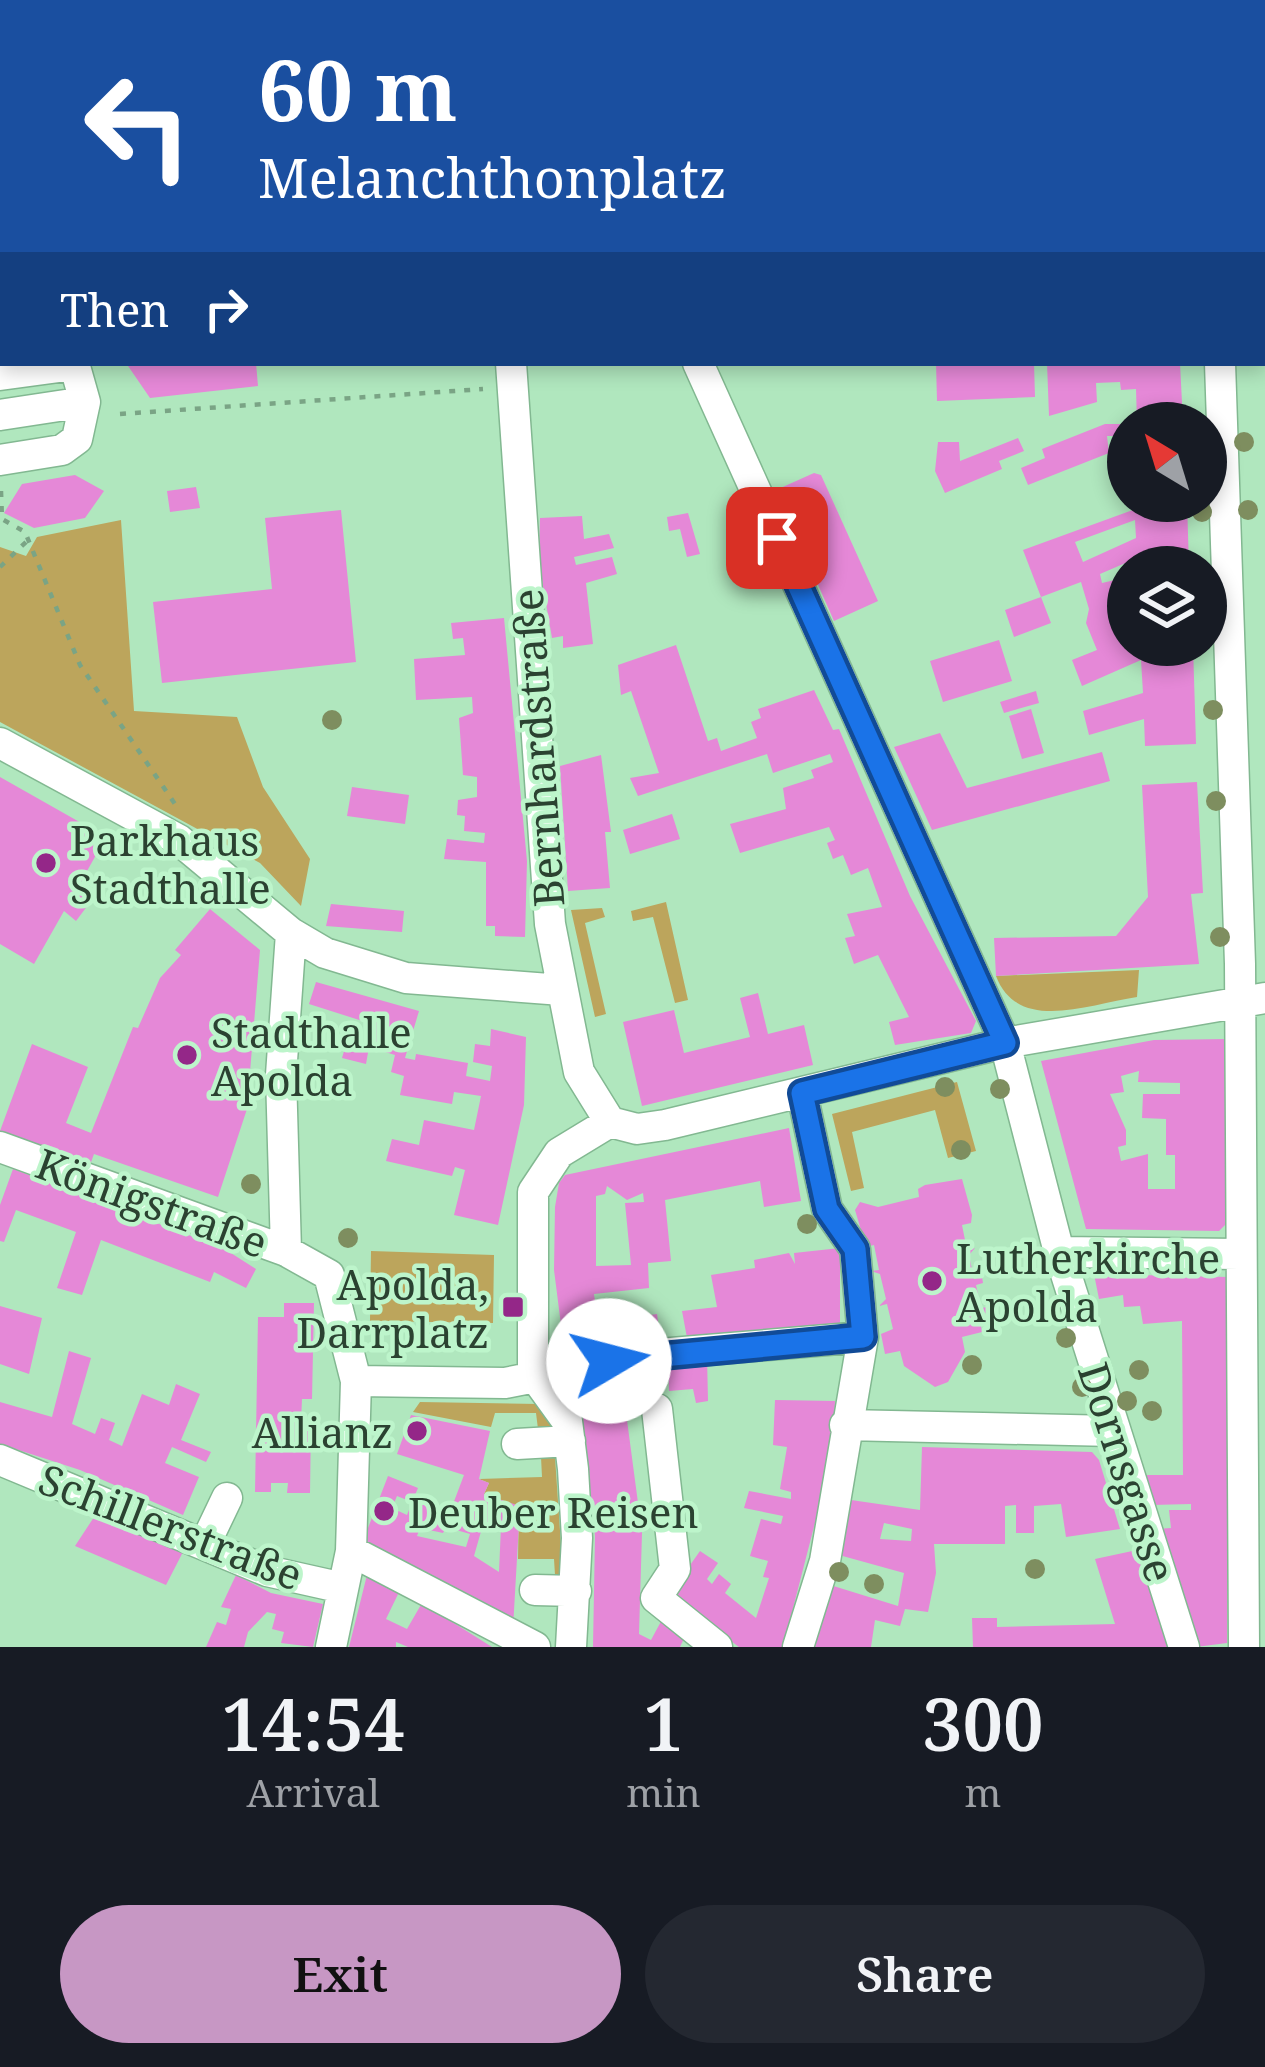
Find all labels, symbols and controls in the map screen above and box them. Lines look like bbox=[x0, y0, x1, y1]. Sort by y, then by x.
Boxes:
text: 60 m bbox=[258, 31, 458, 146]
icon: left bbox=[60, 48, 216, 204]
text: Melanchthonplatz bbox=[258, 140, 727, 214]
icon: right bbox=[193, 276, 259, 342]
text: Then bbox=[60, 279, 169, 340]
north arrow bbox=[1107, 402, 1227, 522]
map controls bbox=[1107, 402, 1227, 666]
pin bbox=[726, 487, 828, 589]
icon: arrive bbox=[744, 505, 810, 571]
button: layers bbox=[1107, 546, 1227, 666]
street label: Bernhardstraße bbox=[497, 587, 577, 909]
place label: Parkhaus Stadthalle bbox=[70, 811, 271, 916]
marker: Parkhaus Stadthalle bbox=[33, 850, 59, 876]
place label: Stadthalle Apolda bbox=[211, 1003, 412, 1108]
marker: Stadthalle Apolda bbox=[174, 1042, 200, 1068]
street label: Königstraße bbox=[29, 1134, 275, 1270]
place label: Lutherkirche Apolda bbox=[956, 1229, 1220, 1334]
place label: Apolda, Darrplatz bbox=[297, 1255, 489, 1360]
marker: Lutherkirche Apolda bbox=[919, 1268, 945, 1294]
marker: Apolda, Darrplatz bbox=[500, 1294, 526, 1320]
position arrow bbox=[546, 1298, 672, 1424]
street label: Dornsgasse bbox=[1066, 1355, 1190, 1589]
place label: Allianz bbox=[252, 1403, 393, 1460]
marker: Allianz bbox=[404, 1418, 430, 1444]
street label: Schillerstraße bbox=[31, 1450, 311, 1602]
place label: Deuber Reisen bbox=[408, 1483, 699, 1540]
marker: Deuber Reisen bbox=[371, 1498, 397, 1524]
text: 14:54 bbox=[221, 1674, 405, 1772]
text: 1 bbox=[643, 1674, 684, 1772]
text: 300 bbox=[922, 1674, 1044, 1772]
text: Arrival bbox=[246, 1765, 380, 1818]
text: min bbox=[626, 1765, 701, 1818]
text: m bbox=[964, 1765, 1001, 1818]
button: Exit bbox=[60, 1905, 621, 2043]
button: Share bbox=[645, 1905, 1205, 2043]

